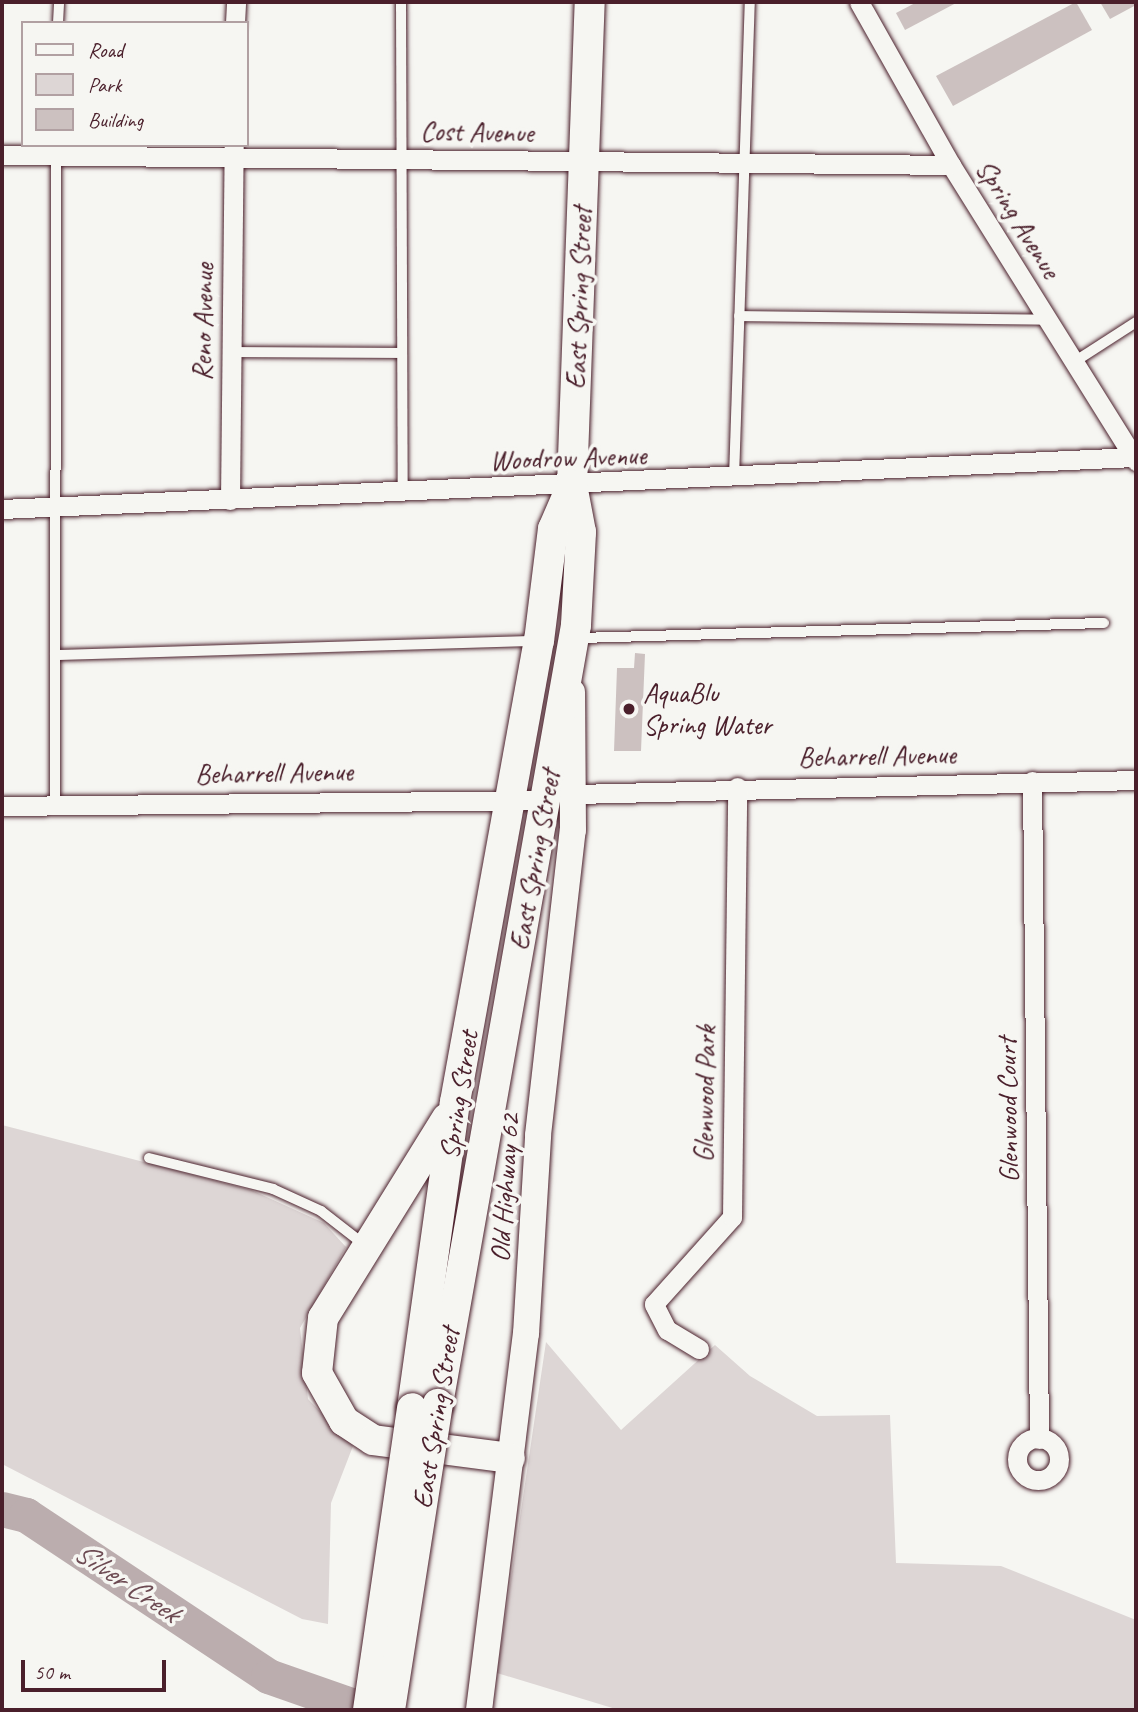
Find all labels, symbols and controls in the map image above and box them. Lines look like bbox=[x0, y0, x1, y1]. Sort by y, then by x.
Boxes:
legend bbox=[21, 21, 248, 147]
text: Road bbox=[88, 37, 123, 63]
text: Park bbox=[88, 72, 121, 98]
text: Building bbox=[88, 107, 143, 133]
street label: Cost Avenue bbox=[420, 114, 534, 150]
street label: Spring Avenue bbox=[968, 154, 1068, 284]
street label: East Spring Street bbox=[559, 206, 599, 390]
street label: Reno Avenue bbox=[185, 263, 221, 381]
street label: Woodrow Avenue bbox=[489, 438, 647, 478]
place label: AquaBlu Spring Water bbox=[643, 676, 773, 742]
marker: AquaBlu Spring Water bbox=[621, 701, 637, 717]
street label: Beharrell Avenue bbox=[798, 738, 956, 774]
street label: Beharrell Avenue bbox=[195, 755, 353, 791]
street label: East Spring Street bbox=[503, 767, 567, 953]
street label: Glenwood Park bbox=[687, 1025, 723, 1163]
street label: Spring Street bbox=[432, 1028, 486, 1162]
street label: Glenwood Court bbox=[990, 1037, 1026, 1183]
street label: Old Highway 62 bbox=[483, 1113, 527, 1263]
street label: East Spring Street bbox=[405, 1325, 467, 1511]
water label: Silver Creek bbox=[68, 1534, 186, 1630]
scale bar bbox=[24, 1646, 170, 1690]
text: 50 m bbox=[34, 1659, 70, 1685]

